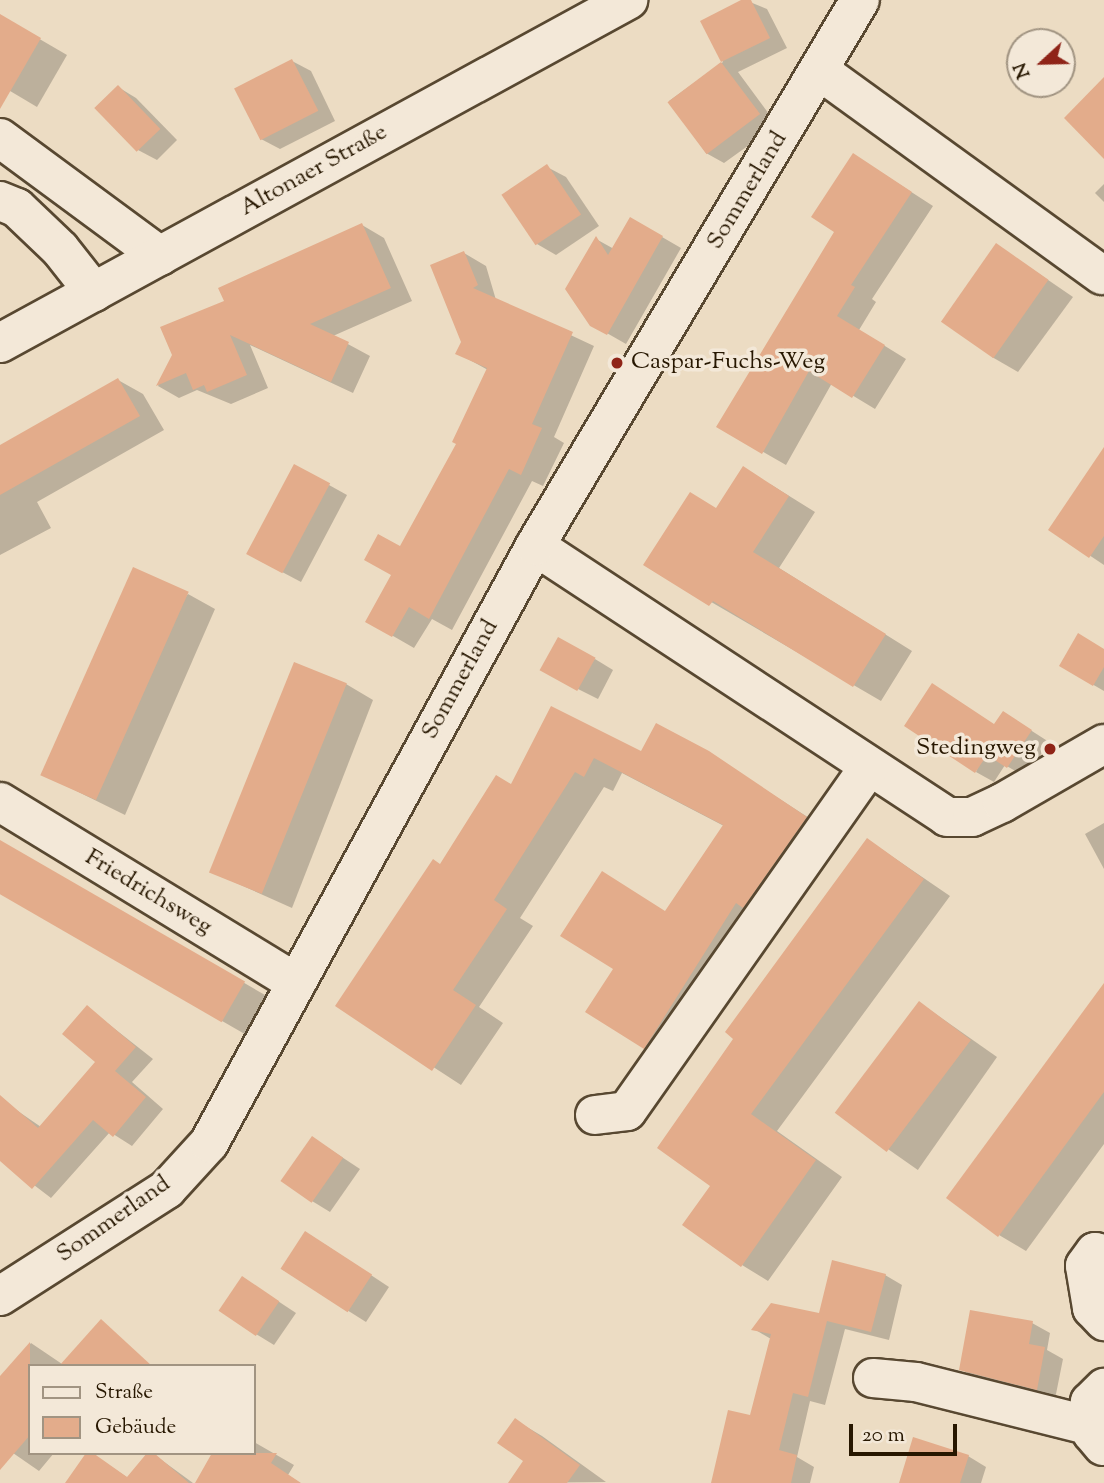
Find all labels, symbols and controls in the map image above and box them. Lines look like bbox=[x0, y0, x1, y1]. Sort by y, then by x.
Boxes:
north arrow bbox=[1006, 28, 1076, 98]
text: N bbox=[1008, 58, 1038, 82]
street label: Altonaer Straße bbox=[235, 119, 393, 223]
street label: Sommerland bbox=[702, 127, 794, 255]
place label: Caspar-Fuchs-Weg bbox=[631, 349, 825, 377]
marker: Caspar-Fuchs-Weg bbox=[609, 355, 625, 371]
street label: Sommerland bbox=[416, 615, 506, 745]
place label: Stedingweg bbox=[916, 735, 1036, 763]
marker: Stedingweg bbox=[1042, 741, 1058, 757]
street label: Friedrichsweg bbox=[79, 844, 217, 942]
street label: Sommerland bbox=[52, 1170, 176, 1270]
legend bbox=[28, 1364, 256, 1455]
text: Straße bbox=[95, 1378, 153, 1408]
scale bar bbox=[852, 1410, 960, 1454]
text: Gebäude bbox=[95, 1413, 176, 1443]
text: 20 m bbox=[862, 1421, 905, 1451]

